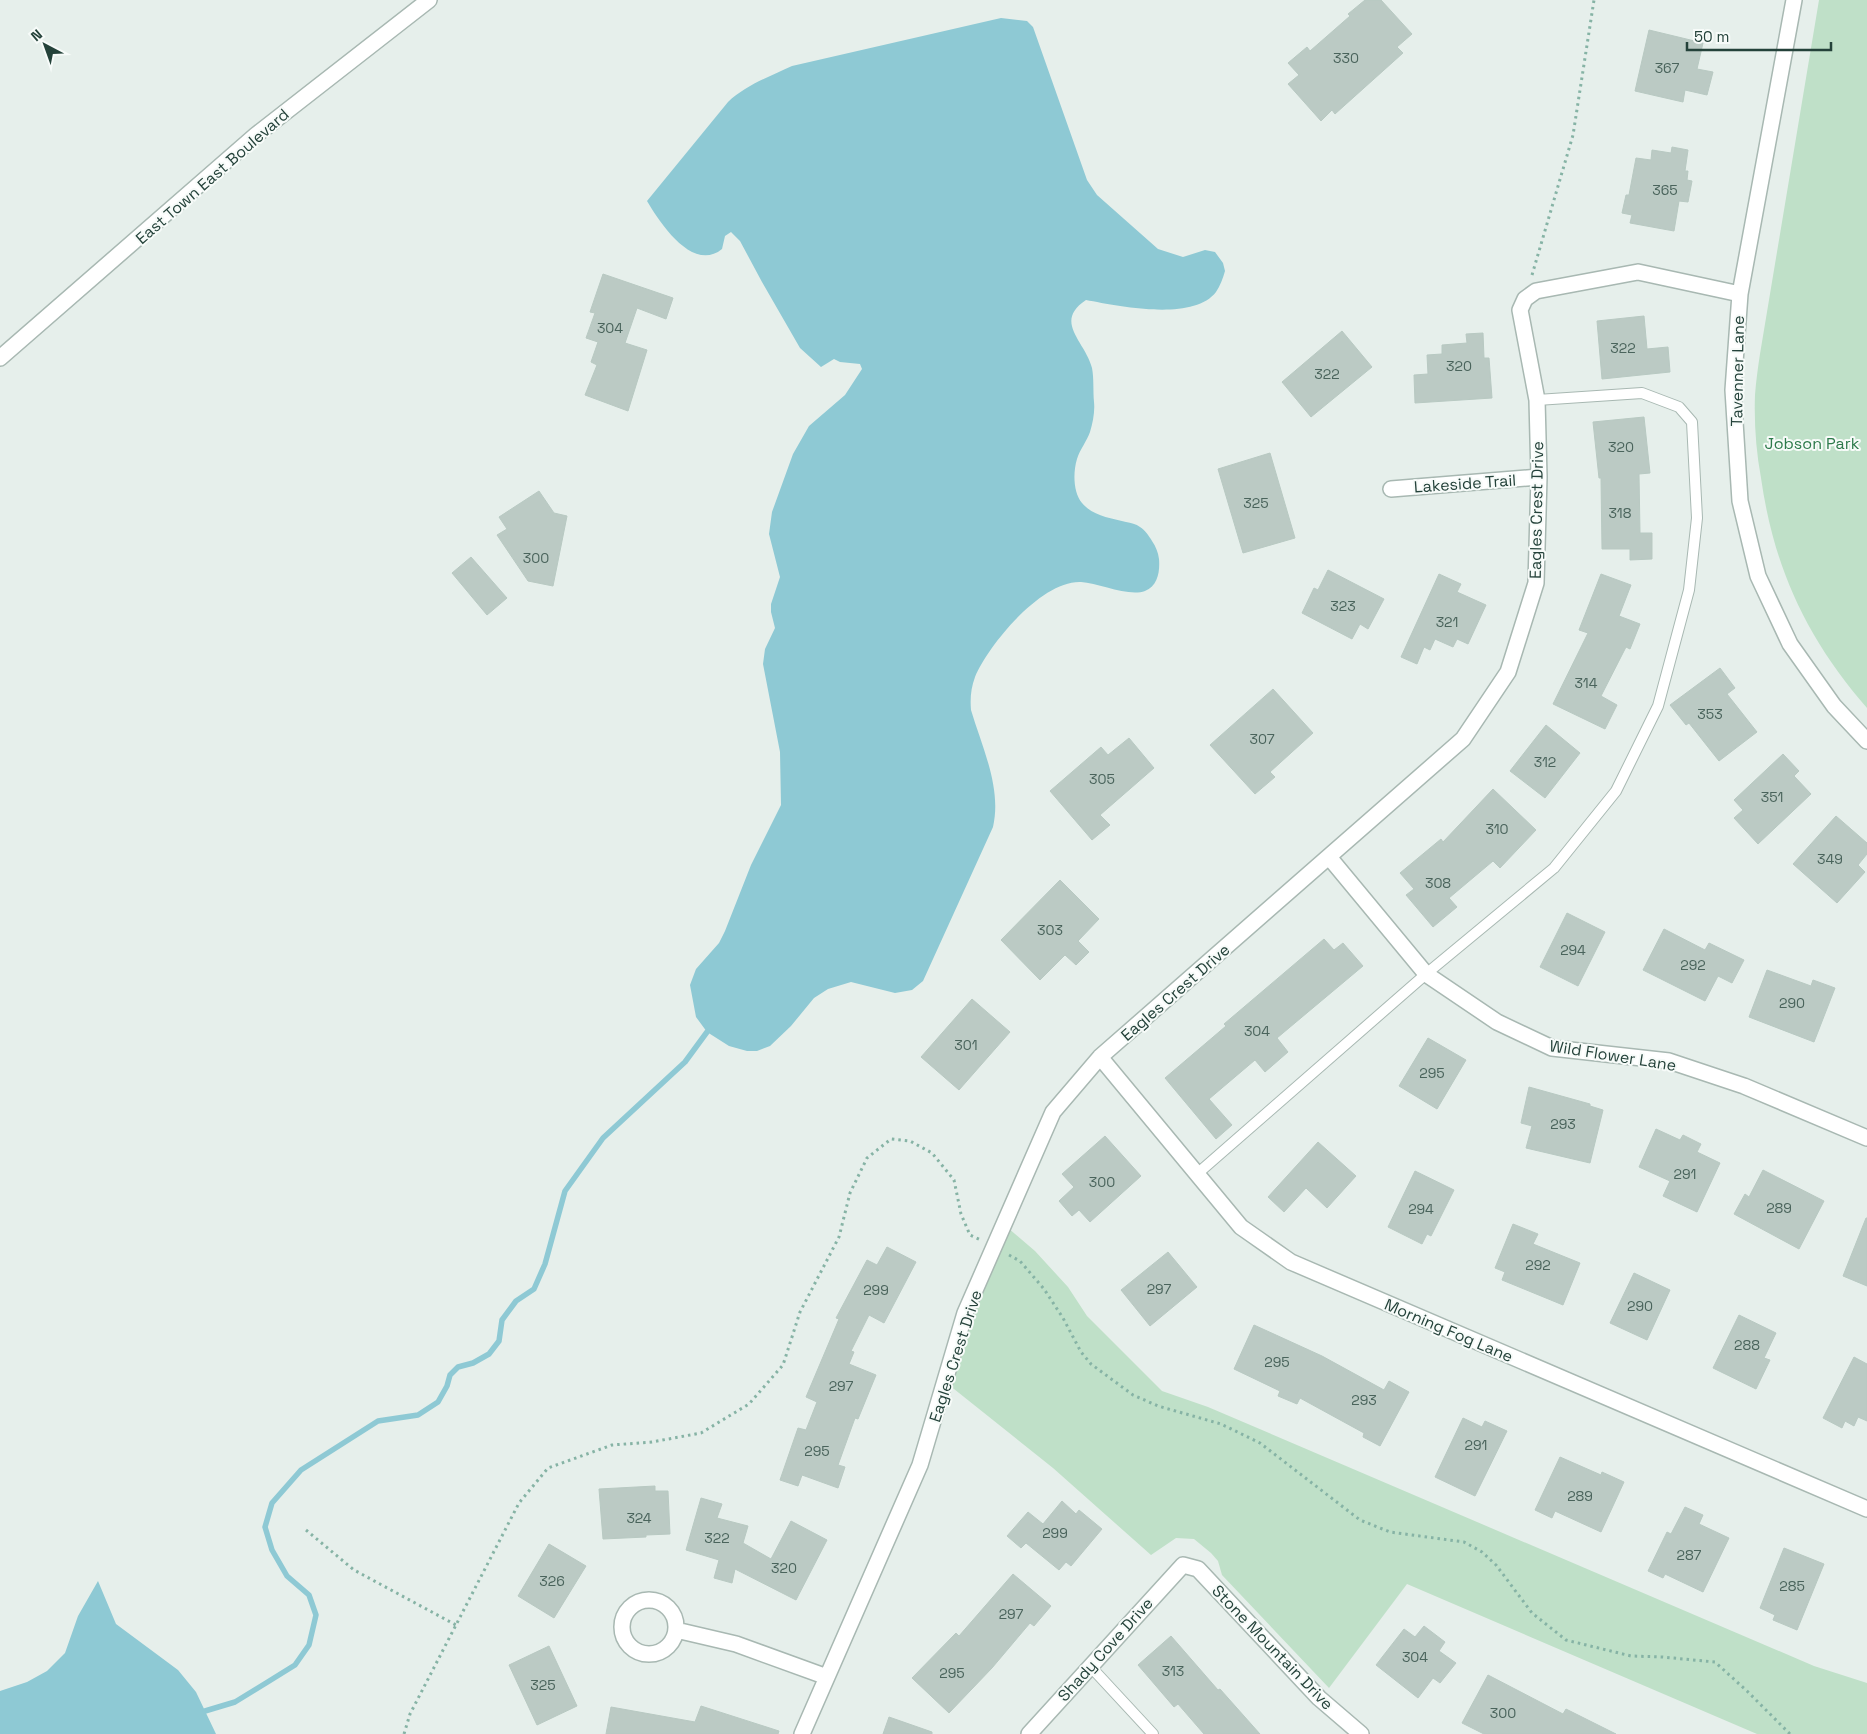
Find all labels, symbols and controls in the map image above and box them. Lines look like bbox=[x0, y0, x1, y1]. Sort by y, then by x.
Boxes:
north arrow bbox=[20, 20, 70, 70]
scale bar bbox=[1687, 20, 1831, 52]
text: N bbox=[27, 25, 46, 45]
text: 50 m bbox=[1694, 27, 1729, 46]
house number: 330 bbox=[1333, 49, 1359, 67]
house number: 367 bbox=[1655, 59, 1679, 77]
street label: East Town East Boulevard bbox=[131, 104, 293, 249]
house number: 365 bbox=[1652, 181, 1678, 199]
street label: Tavenner Lane bbox=[1726, 315, 1749, 427]
house number: 304 bbox=[597, 319, 623, 337]
house number: 322 bbox=[1610, 339, 1636, 357]
house number: 320 bbox=[1446, 357, 1472, 375]
house number: 322 bbox=[1314, 365, 1340, 383]
park label: Jobson Park bbox=[1765, 433, 1860, 454]
house number: 320 bbox=[1608, 438, 1634, 456]
street label: Eagles Crest Drive bbox=[1525, 441, 1548, 579]
street label: Lakeside Trail bbox=[1413, 469, 1517, 498]
house number: 325 bbox=[1243, 494, 1269, 512]
house number: 318 bbox=[1609, 504, 1632, 522]
house number: 300 bbox=[523, 549, 549, 567]
house number: 323 bbox=[1330, 597, 1356, 615]
house number: 321 bbox=[1436, 613, 1458, 631]
house number: 314 bbox=[1575, 674, 1598, 692]
house number: 353 bbox=[1697, 705, 1723, 723]
house number: 307 bbox=[1249, 730, 1275, 748]
house number: 312 bbox=[1534, 753, 1556, 771]
house number: 305 bbox=[1089, 770, 1115, 788]
house number: 351 bbox=[1761, 788, 1783, 806]
house number: 310 bbox=[1485, 820, 1509, 838]
house number: 349 bbox=[1817, 850, 1843, 868]
house number: 308 bbox=[1425, 874, 1451, 892]
house number: 303 bbox=[1037, 921, 1063, 939]
street label: Eagles Crest Drive bbox=[1116, 939, 1234, 1045]
house number: 294 bbox=[1560, 941, 1586, 959]
house number: 292 bbox=[1680, 956, 1706, 974]
house number: 290 bbox=[1779, 994, 1805, 1012]
house number: 304 bbox=[1244, 1022, 1270, 1040]
street label: Wild Flower Lane bbox=[1548, 1035, 1678, 1076]
house number: 301 bbox=[954, 1036, 978, 1054]
house number: 295 bbox=[1419, 1064, 1445, 1082]
house number: 293 bbox=[1550, 1115, 1576, 1133]
house number: 291 bbox=[1674, 1165, 1696, 1183]
house number: 300 bbox=[1089, 1173, 1115, 1191]
house number: 289 bbox=[1766, 1199, 1792, 1217]
house number: 294 bbox=[1408, 1200, 1434, 1218]
house number: 292 bbox=[1525, 1256, 1551, 1274]
house number: 297 bbox=[1147, 1280, 1171, 1298]
house number: 299 bbox=[863, 1281, 889, 1299]
street label: Eagles Crest Drive bbox=[924, 1287, 987, 1425]
street label: Morning Fog Lane bbox=[1381, 1294, 1516, 1367]
house number: 290 bbox=[1627, 1297, 1653, 1315]
house number: 288 bbox=[1734, 1336, 1760, 1354]
house number: 295 bbox=[1264, 1353, 1290, 1371]
house number: 297 bbox=[829, 1377, 853, 1395]
house number: 293 bbox=[1351, 1391, 1377, 1409]
house number: 291 bbox=[1465, 1436, 1487, 1454]
house number: 295 bbox=[804, 1442, 830, 1460]
house number: 289 bbox=[1567, 1487, 1593, 1505]
house number: 324 bbox=[626, 1509, 652, 1527]
house number: 299 bbox=[1042, 1524, 1068, 1542]
house number: 322 bbox=[704, 1529, 730, 1547]
house number: 287 bbox=[1677, 1546, 1702, 1564]
house number: 320 bbox=[771, 1559, 797, 1577]
house number: 326 bbox=[539, 1572, 565, 1590]
house number: 285 bbox=[1779, 1577, 1805, 1595]
street label: Stone Mountain Drive bbox=[1207, 1580, 1338, 1714]
street label: Shady Cove Drive bbox=[1053, 1593, 1158, 1706]
house number: 297 bbox=[999, 1605, 1023, 1623]
house number: 304 bbox=[1402, 1648, 1428, 1666]
house number: 313 bbox=[1162, 1662, 1184, 1680]
house number: 295 bbox=[939, 1664, 965, 1682]
house number: 325 bbox=[530, 1676, 556, 1694]
house number: 300 bbox=[1490, 1704, 1516, 1722]

